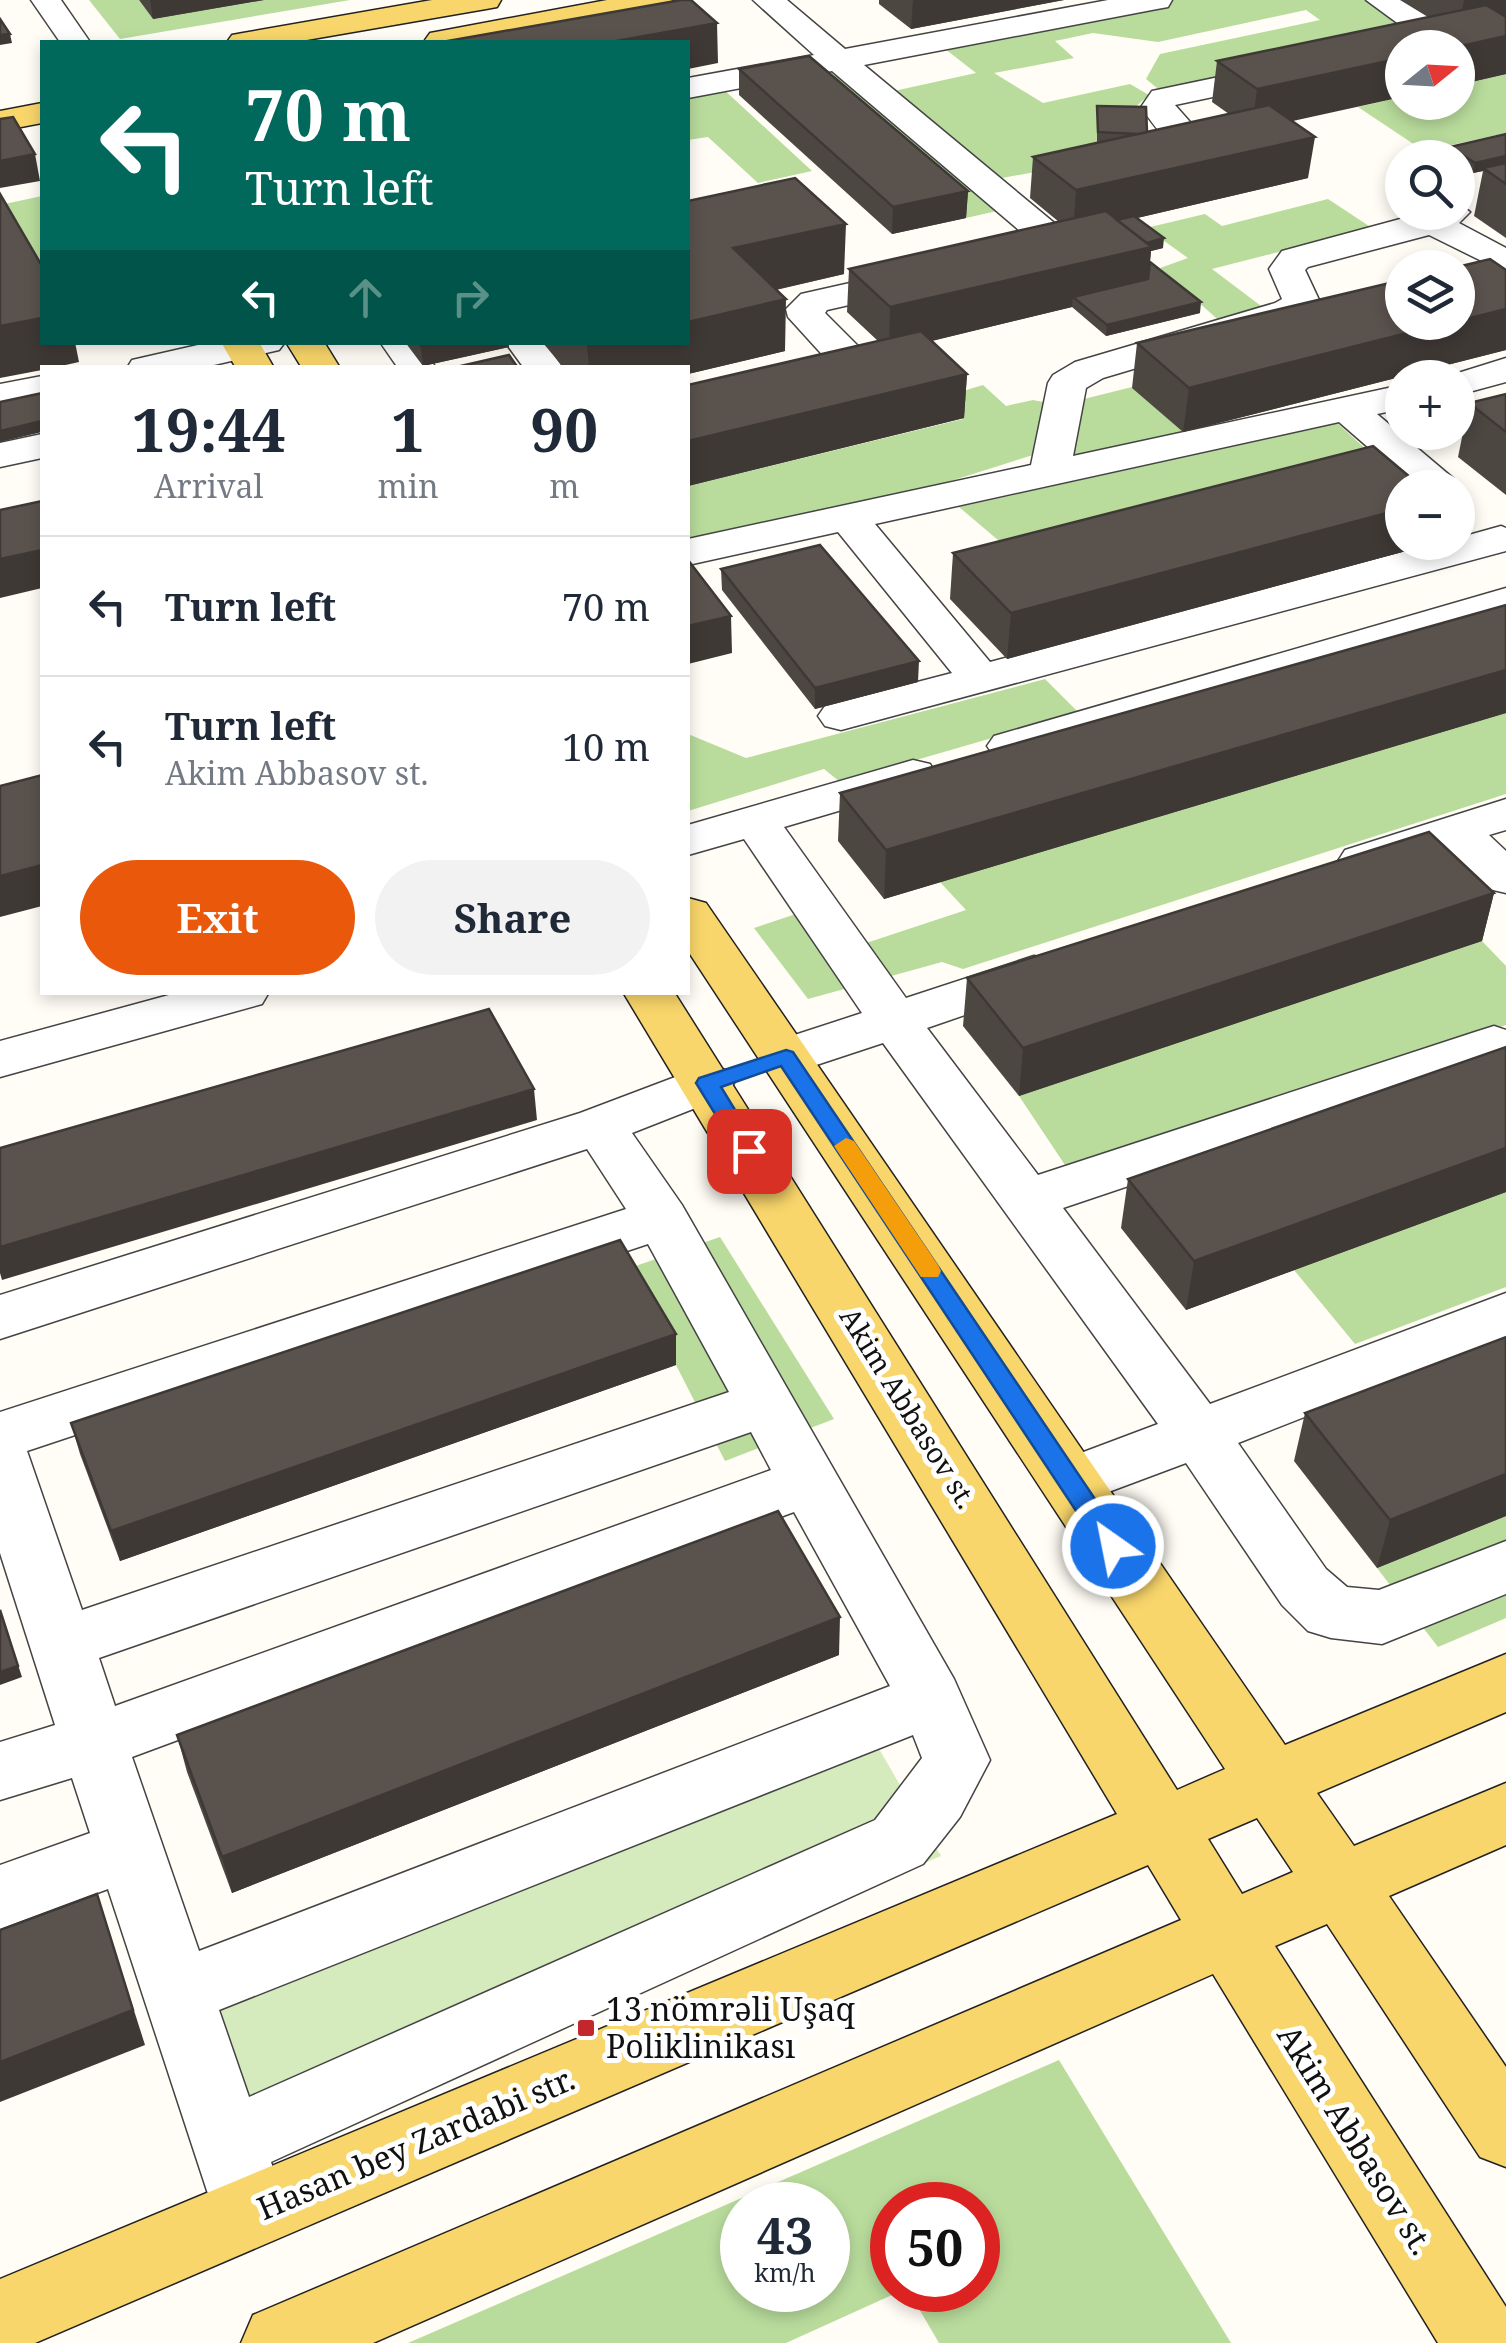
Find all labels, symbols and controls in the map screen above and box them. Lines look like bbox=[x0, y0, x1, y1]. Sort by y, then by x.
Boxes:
north arrow bbox=[1385, 30, 1475, 120]
map controls bbox=[1385, 30, 1475, 560]
text: 70 m bbox=[245, 66, 411, 162]
icon: left bbox=[80, 80, 210, 210]
button: search bbox=[1385, 140, 1475, 230]
text: Turn left bbox=[245, 157, 434, 218]
button: layers bbox=[1385, 250, 1475, 340]
icon: left bbox=[233, 270, 288, 325]
icon: ahead bbox=[338, 270, 393, 325]
icon: right bbox=[443, 270, 498, 325]
button: + bbox=[1385, 360, 1475, 450]
text: 19:44 bbox=[132, 388, 286, 470]
text: 1 bbox=[391, 388, 425, 470]
text: 90 bbox=[530, 388, 598, 470]
text: Arrival bbox=[154, 464, 263, 507]
text: min bbox=[377, 464, 439, 507]
text: m bbox=[549, 464, 579, 507]
button: − bbox=[1385, 470, 1475, 560]
icon: left bbox=[80, 579, 135, 634]
text: Turn left bbox=[165, 580, 336, 632]
text: 70 m bbox=[562, 580, 650, 632]
text: Turn left bbox=[165, 699, 336, 751]
icon: left bbox=[80, 719, 135, 774]
text: 10 m bbox=[562, 720, 650, 772]
text: Akim Abbasov st. bbox=[165, 751, 428, 794]
button: Exit bbox=[80, 860, 355, 975]
button: Share bbox=[375, 860, 650, 975]
pin bbox=[707, 1109, 792, 1194]
icon: arrive bbox=[722, 1124, 777, 1179]
street label: Akim Abbasov st. bbox=[832, 1300, 986, 1515]
position arrow bbox=[1061, 1494, 1165, 1598]
place label: 13 nömrəli Uşaq Poliklinikası bbox=[606, 1987, 856, 2067]
street label: Akim Abbasov st. bbox=[1268, 2016, 1444, 2262]
marker: 13 nömrəli Uşaq Poliklinikası bbox=[575, 2017, 597, 2039]
street label: Hasan bey Zardabi str. bbox=[250, 2056, 581, 2229]
speed limit sign: 50 bbox=[870, 2182, 1000, 2312]
text: 43 bbox=[757, 2201, 813, 2269]
text: km/h bbox=[754, 2255, 816, 2289]

